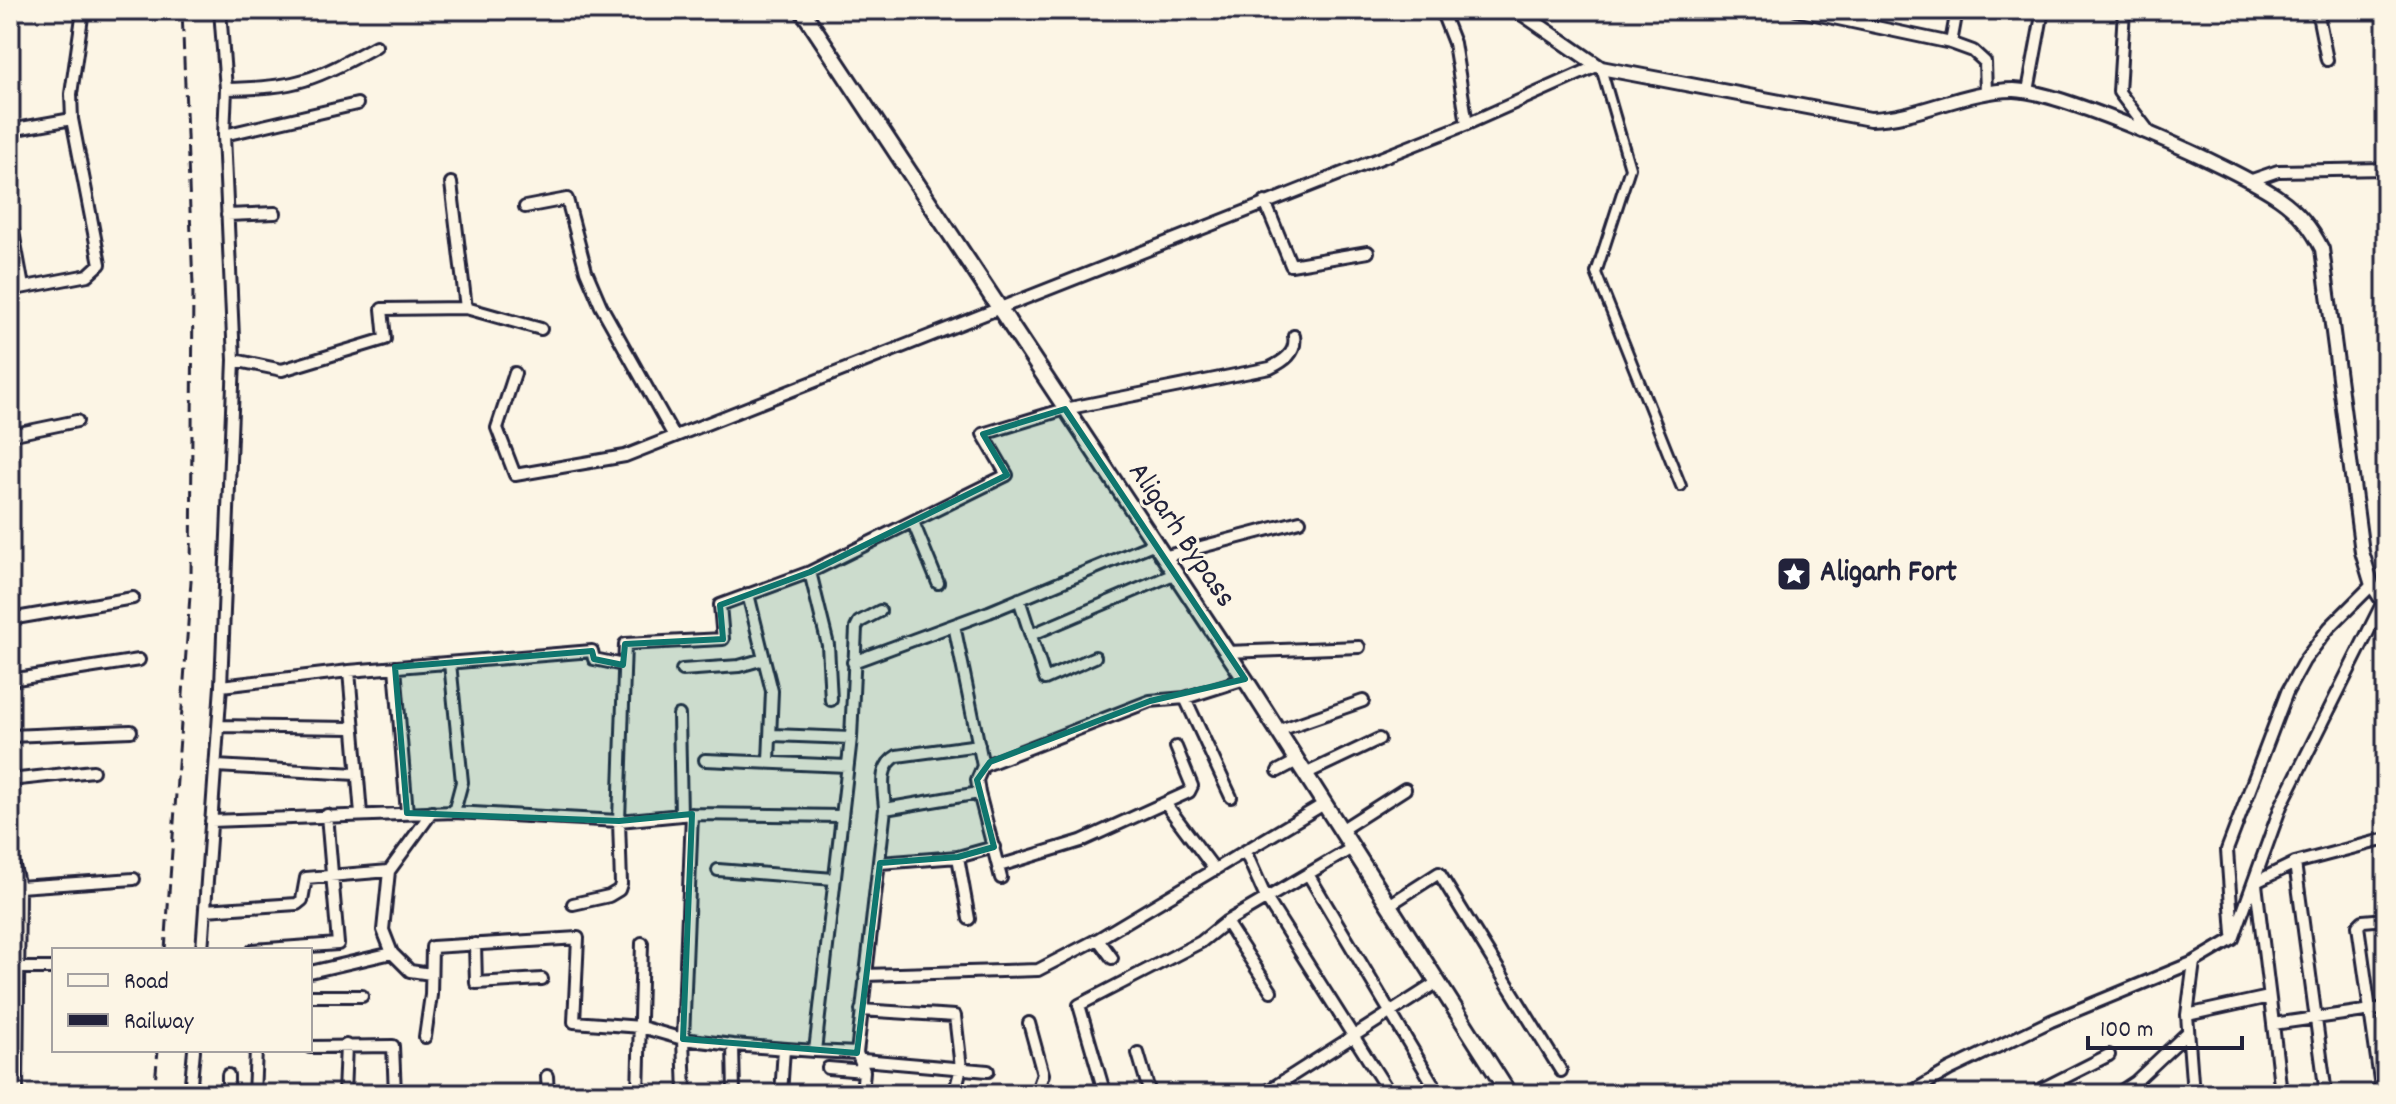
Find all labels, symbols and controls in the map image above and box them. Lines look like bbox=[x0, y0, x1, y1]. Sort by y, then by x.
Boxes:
street label: Aligarh Bypass bbox=[1115, 455, 1245, 617]
place label: Aligarh Fort bbox=[1820, 553, 1957, 596]
place icon: Aligarh Fort bbox=[1775, 555, 1813, 593]
legend bbox=[52, 948, 312, 1052]
text: Road bbox=[124, 966, 169, 1000]
scale bar bbox=[2088, 1000, 2242, 1050]
text: Railway bbox=[124, 1006, 195, 1040]
text: 100 m bbox=[2100, 1014, 2153, 1048]

